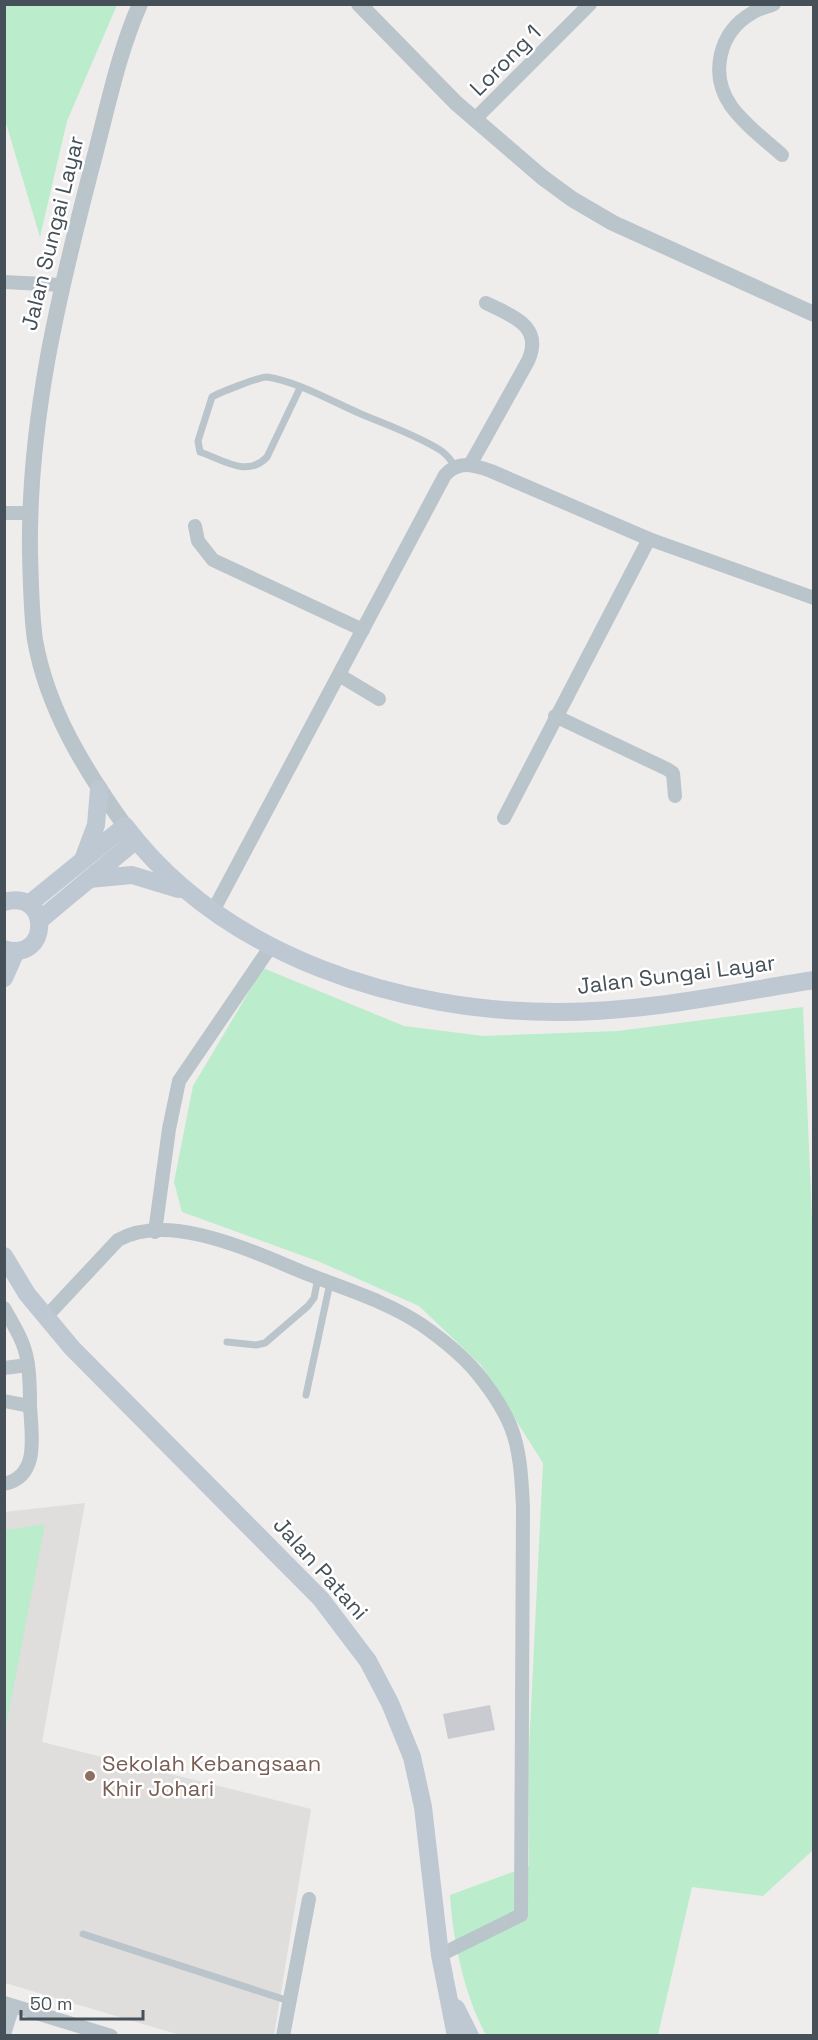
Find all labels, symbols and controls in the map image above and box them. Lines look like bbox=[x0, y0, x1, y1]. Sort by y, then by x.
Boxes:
street label: Lorong 1 bbox=[463, 18, 547, 102]
street label: Jalan Sungai Layar bbox=[14, 133, 90, 333]
street label: Jalan Sungai Layar bbox=[575, 948, 777, 1000]
street label: Jalan Patani bbox=[267, 1511, 375, 1625]
place label: Sekolah Kebangsaan Khir Johari bbox=[102, 1749, 321, 1802]
marker: Sekolah Kebangsaan Khir Johari bbox=[83, 1769, 97, 1783]
scale bar bbox=[21, 1983, 142, 2021]
text: 50 m bbox=[30, 1992, 72, 2015]

